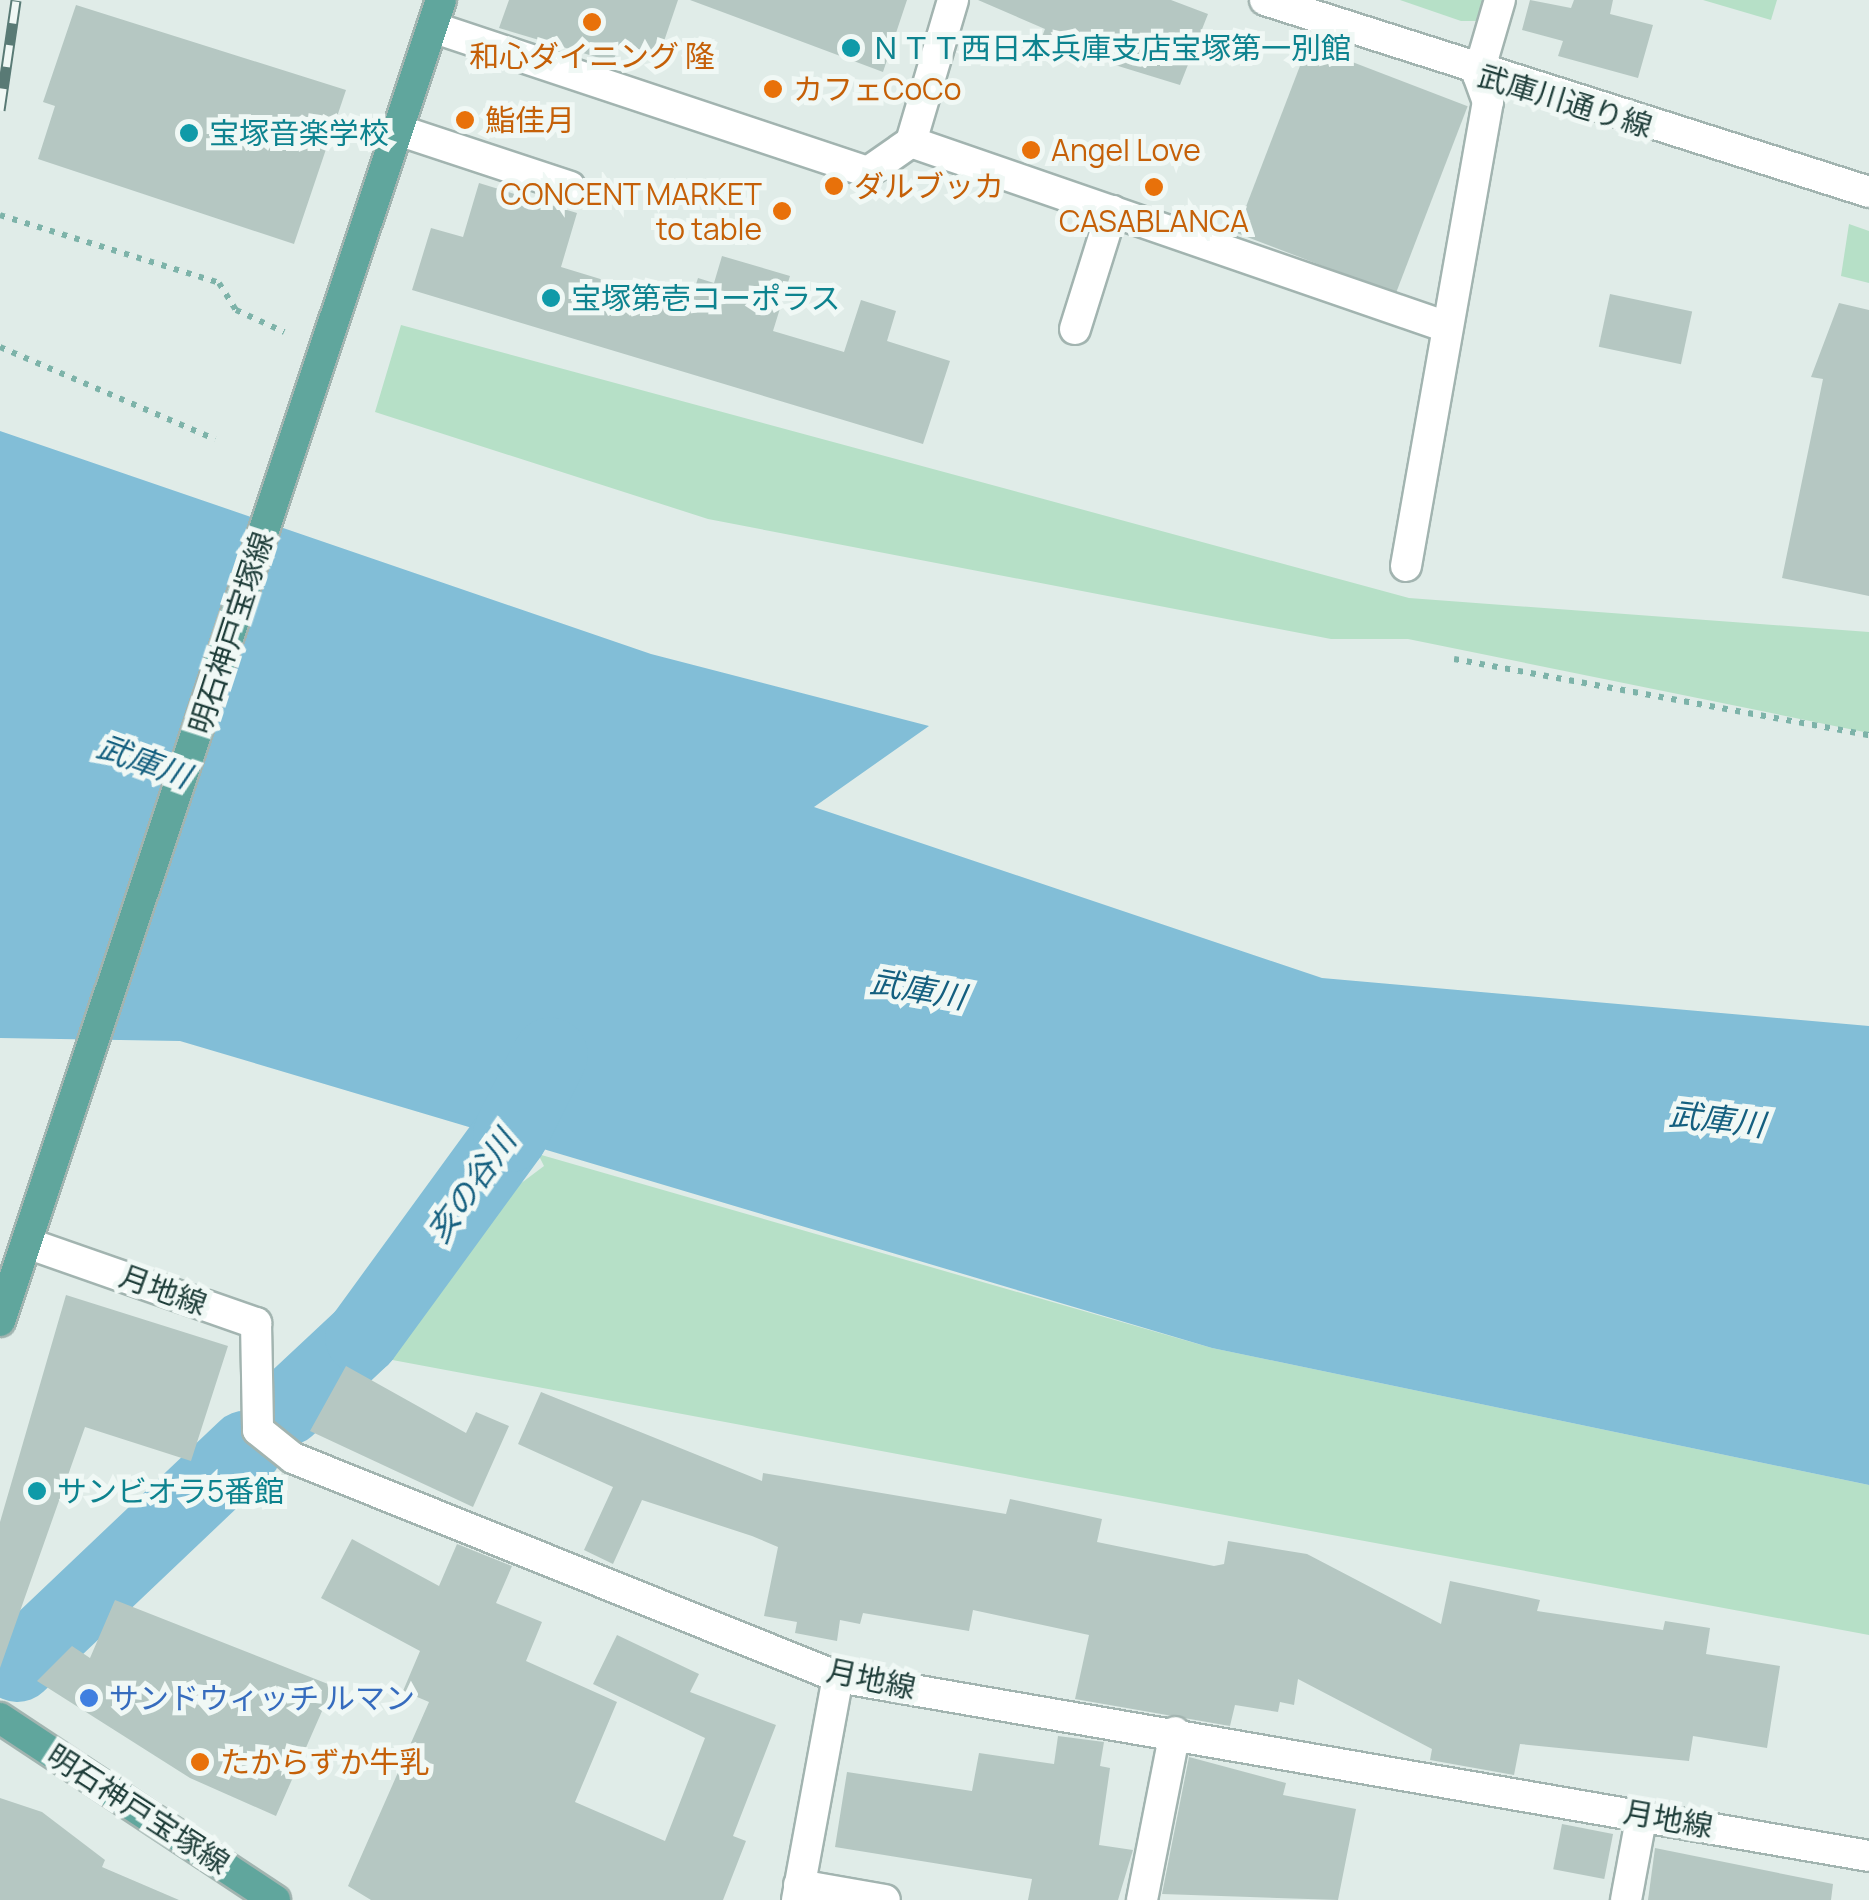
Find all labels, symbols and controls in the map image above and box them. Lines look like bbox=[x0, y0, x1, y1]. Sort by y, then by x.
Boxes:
marker: 和心ダイニング 隆 bbox=[581, 11, 603, 33]
place label: ＮＴＴ西日本兵庫支店宝塚第一別館 bbox=[871, 30, 1351, 66]
marker: ＮＴＴ西日本兵庫支店宝塚第一別館 bbox=[840, 37, 862, 59]
place label: 和心ダイニング 隆 bbox=[469, 38, 715, 74]
street label: 武庫川通り線 bbox=[1474, 57, 1656, 145]
place label: カフェCoCo bbox=[793, 71, 961, 107]
marker: カフェCoCo bbox=[762, 78, 784, 100]
place label: 鮨佳月 bbox=[485, 102, 575, 138]
marker: 鮨佳月 bbox=[454, 109, 476, 131]
place label: 宝塚音楽学校 bbox=[209, 115, 389, 151]
marker: 宝塚音楽学校 bbox=[178, 122, 200, 144]
place label: Angel Love bbox=[1051, 132, 1201, 168]
marker: Angel Love bbox=[1020, 139, 1042, 161]
place label: ダルブッカ bbox=[854, 168, 1004, 204]
marker: ダルブッカ bbox=[823, 175, 845, 197]
place label: CONCENT MARKET to table bbox=[499, 176, 762, 246]
marker: CASABLANCA bbox=[1143, 176, 1165, 198]
marker: CONCENT MARKET to table bbox=[771, 200, 793, 222]
place label: CASABLANCA bbox=[1059, 203, 1249, 239]
place label: 宝塚第壱コーポラス bbox=[571, 280, 841, 316]
marker: 宝塚第壱コーポラス bbox=[540, 287, 562, 309]
street label: 明石神戸宝塚線 bbox=[181, 528, 281, 738]
water label: 武庫川 bbox=[92, 727, 196, 795]
water label: 武庫川 bbox=[867, 962, 969, 1016]
water label: 武庫川 bbox=[1667, 1094, 1767, 1144]
water label: 亥の谷川 bbox=[419, 1123, 523, 1249]
street label: 月地線 bbox=[115, 1258, 211, 1322]
place label: サンビオラ5番館 bbox=[57, 1473, 284, 1509]
marker: サンビオラ5番館 bbox=[26, 1480, 48, 1502]
street label: 月地線 bbox=[823, 1652, 919, 1706]
place label: サンドウィッチ ルマン bbox=[109, 1680, 415, 1716]
marker: サンドウィッチ ルマン bbox=[78, 1687, 100, 1709]
street label: 明石神戸宝塚線 bbox=[40, 1737, 236, 1881]
place label: たからずか牛乳 bbox=[220, 1744, 430, 1780]
marker: たからずか牛乳 bbox=[189, 1751, 211, 1773]
street label: 月地線 bbox=[1621, 1793, 1715, 1845]

